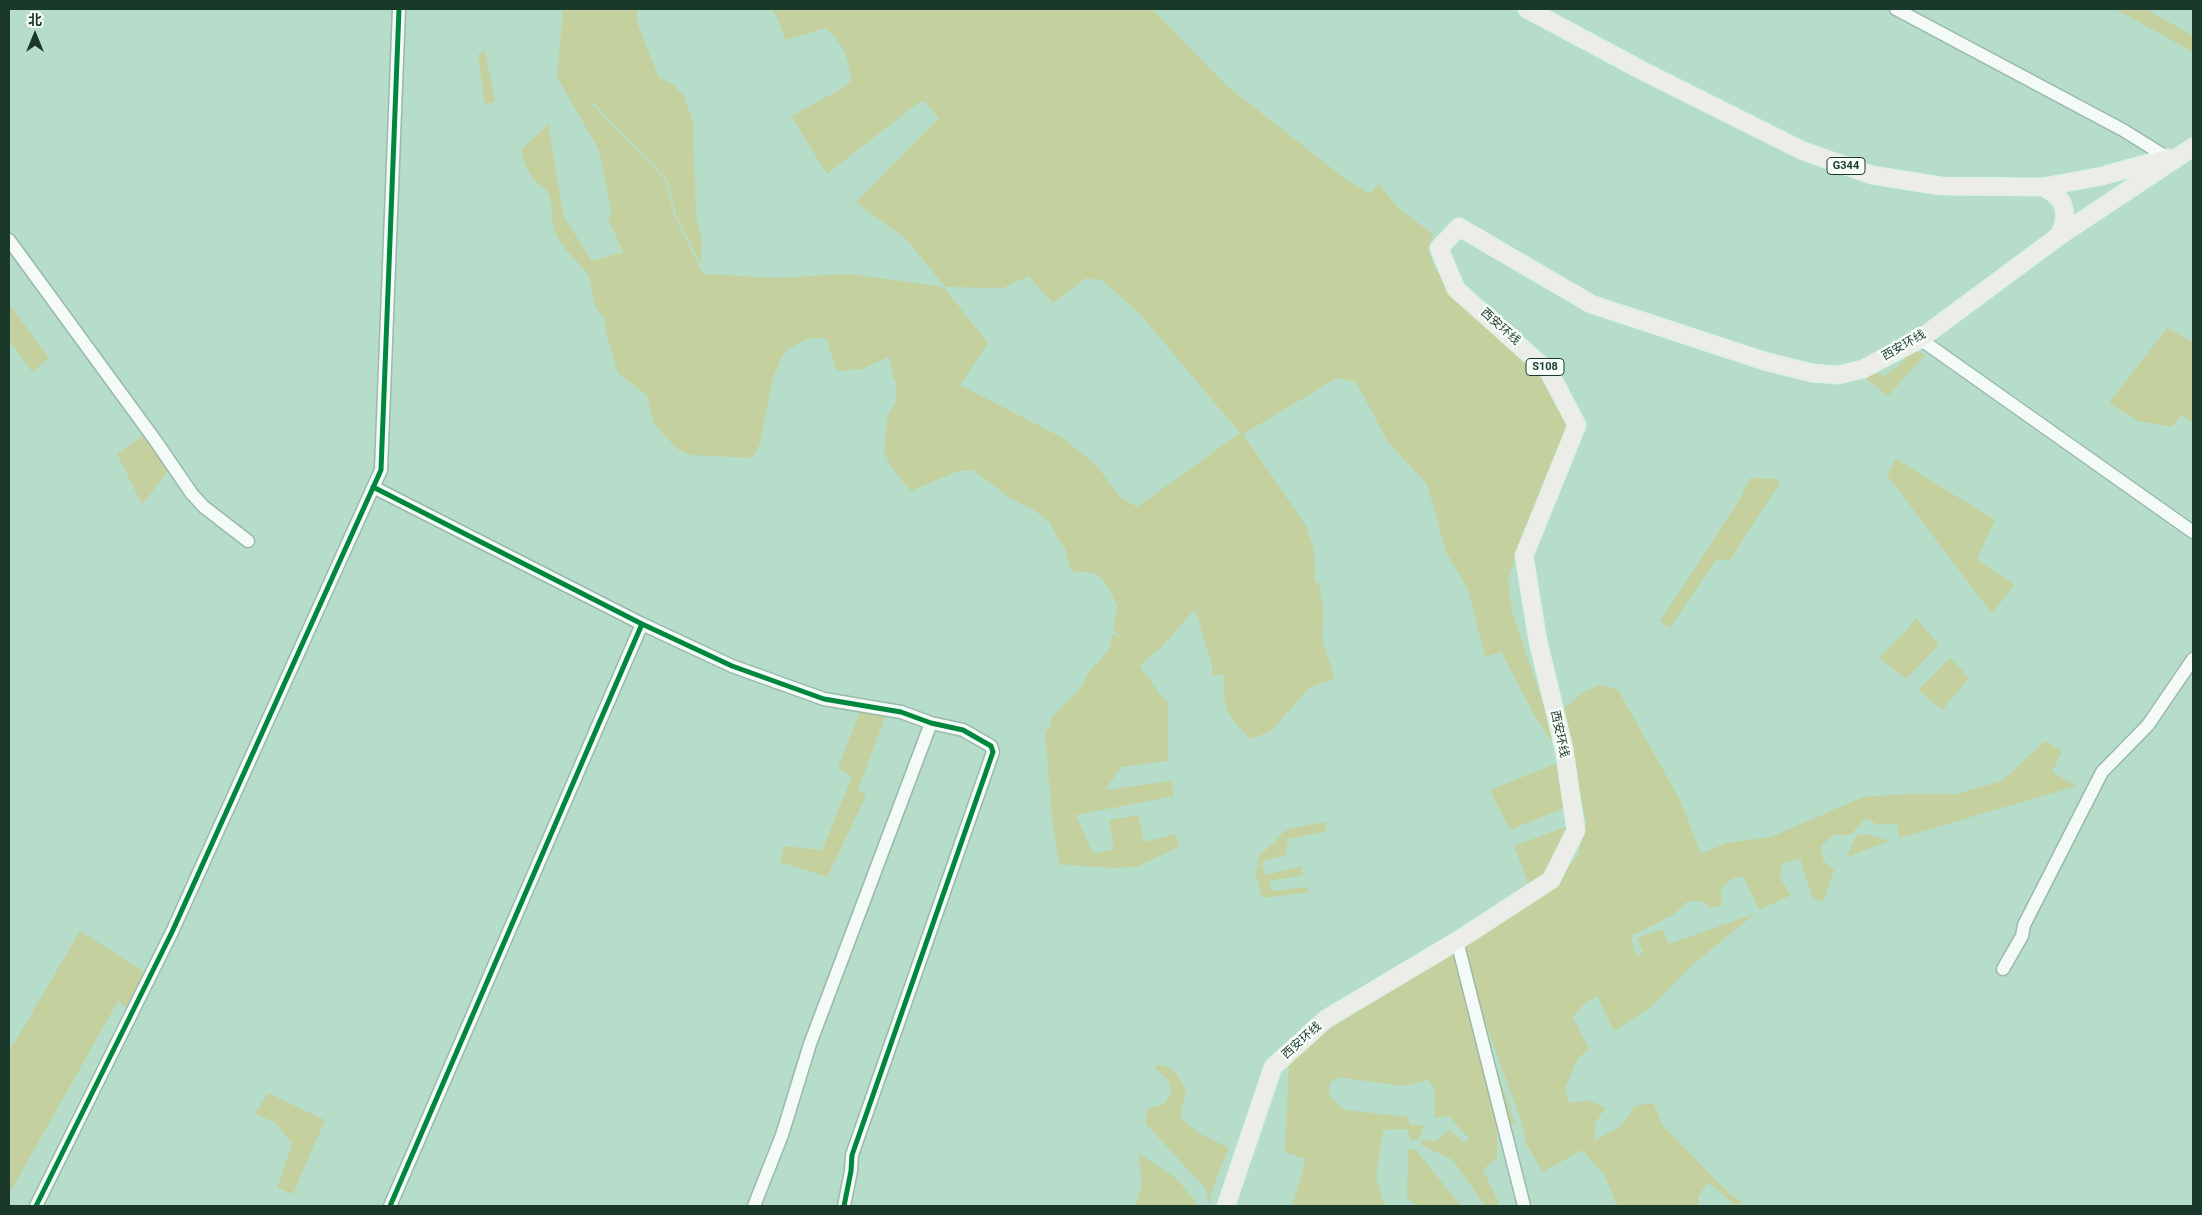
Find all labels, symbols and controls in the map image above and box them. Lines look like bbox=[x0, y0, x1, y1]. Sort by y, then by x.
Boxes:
north arrow bbox=[10, 10, 60, 60]
text: 北 bbox=[28, 12, 42, 28]
road number: G344 bbox=[1827, 158, 1865, 175]
street label: 西安环线 bbox=[1477, 306, 1523, 348]
street label: 西安环线 bbox=[1880, 328, 1928, 364]
road number: S108 bbox=[1526, 358, 1564, 376]
street label: 西安环线 bbox=[1547, 709, 1571, 759]
street label: 西安环线 bbox=[1279, 1020, 1325, 1062]

